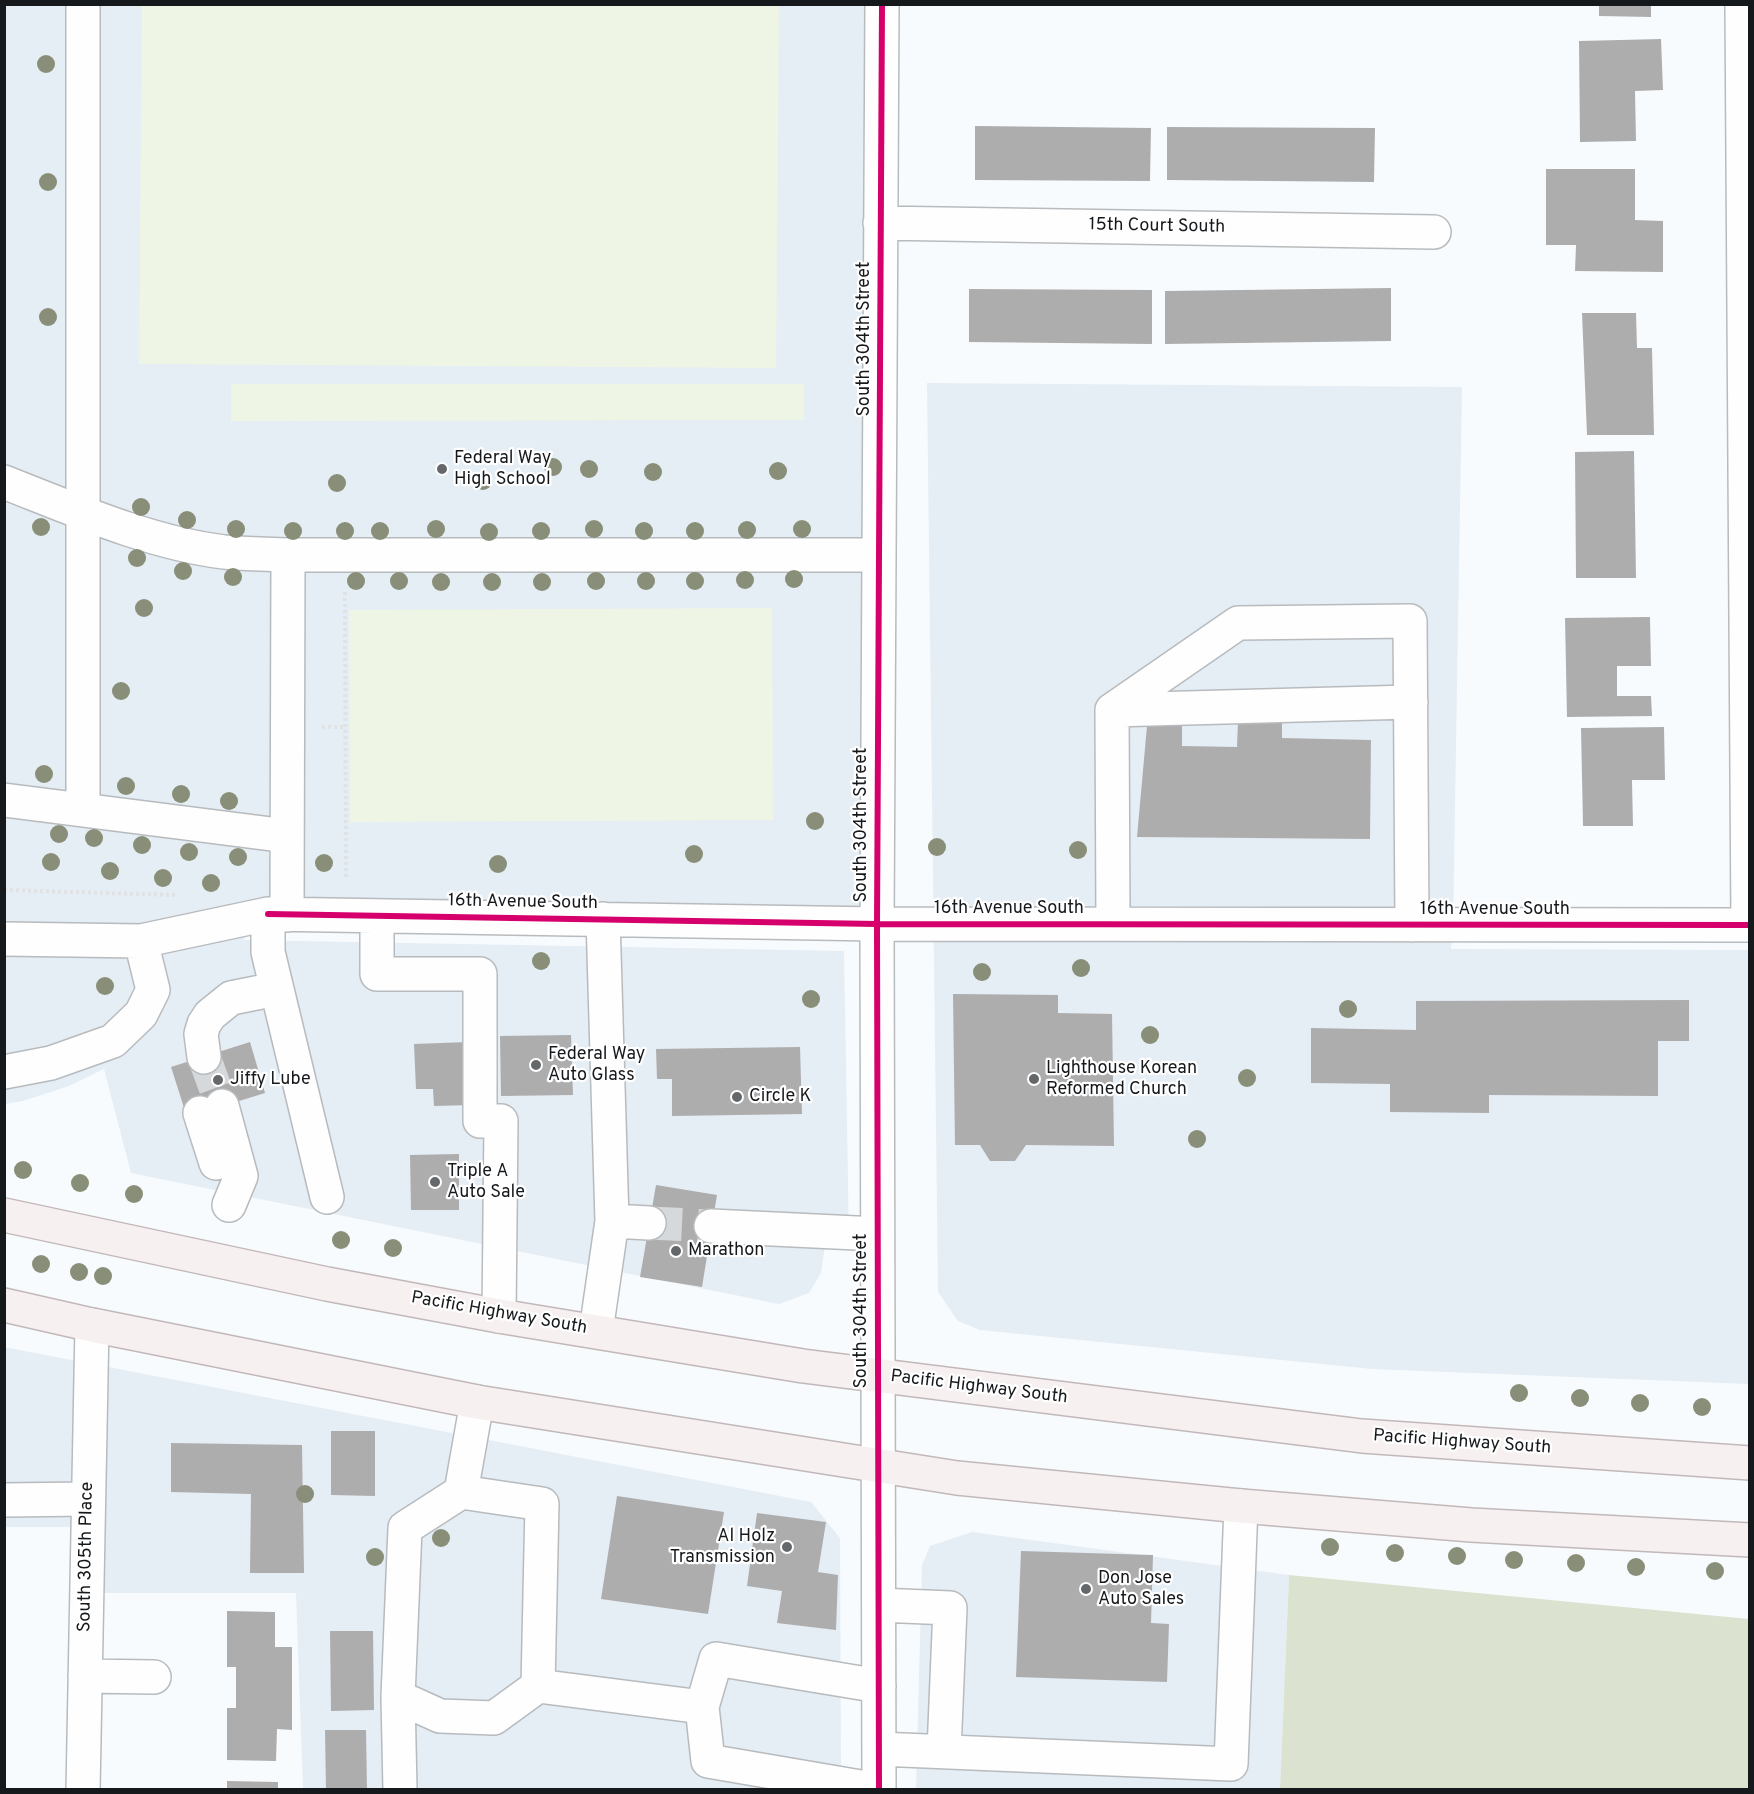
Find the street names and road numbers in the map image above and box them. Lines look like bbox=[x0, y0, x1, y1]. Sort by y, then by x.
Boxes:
street label: 15th Court South bbox=[1089, 215, 1225, 239]
street label: South 304th Street bbox=[854, 261, 876, 417]
street label: South 304th Street bbox=[851, 747, 873, 903]
street label: 16th Avenue South bbox=[448, 891, 598, 915]
street label: 16th Avenue South bbox=[934, 898, 1084, 920]
street label: 16th Avenue South bbox=[1420, 899, 1570, 921]
street label: South 304th Street bbox=[851, 1233, 873, 1389]
street label: Pacific Highway South bbox=[409, 1288, 589, 1340]
street label: Pacific Highway South bbox=[889, 1366, 1069, 1410]
street label: Pacific Highway South bbox=[1372, 1426, 1552, 1460]
street label: South 305th Place bbox=[75, 1482, 99, 1632]

